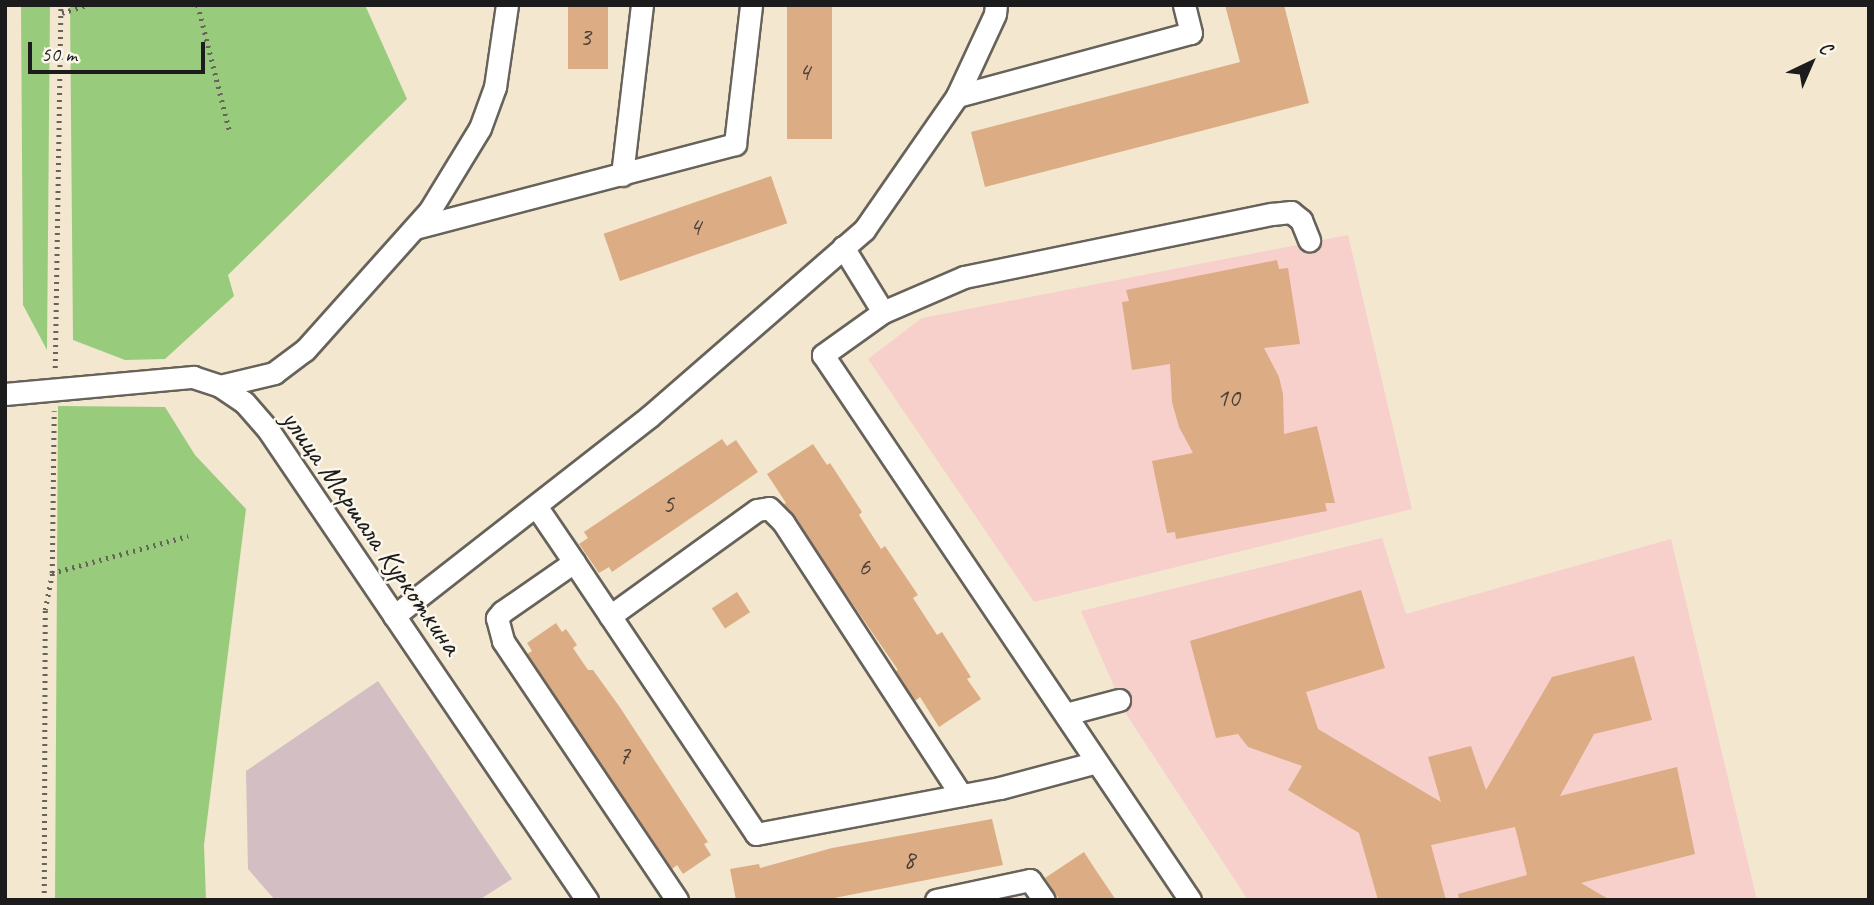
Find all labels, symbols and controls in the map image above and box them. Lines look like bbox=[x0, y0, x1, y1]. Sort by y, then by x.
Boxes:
house number: 3 bbox=[579, 21, 591, 53]
scale bar bbox=[32, 28, 208, 72]
north arrow bbox=[1776, 28, 1846, 98]
text: С bbox=[1814, 36, 1837, 60]
text: 50 m bbox=[41, 41, 77, 67]
house number: 4 bbox=[798, 56, 810, 88]
house number: 4 bbox=[689, 211, 701, 243]
house number: 10 bbox=[1216, 382, 1240, 414]
street label: улица Маршала Куркоткина bbox=[275, 404, 469, 660]
house number: 5 bbox=[662, 488, 674, 520]
house number: 6 bbox=[858, 551, 870, 583]
house number: 7 bbox=[618, 740, 630, 772]
house number: 8 bbox=[903, 844, 915, 876]

